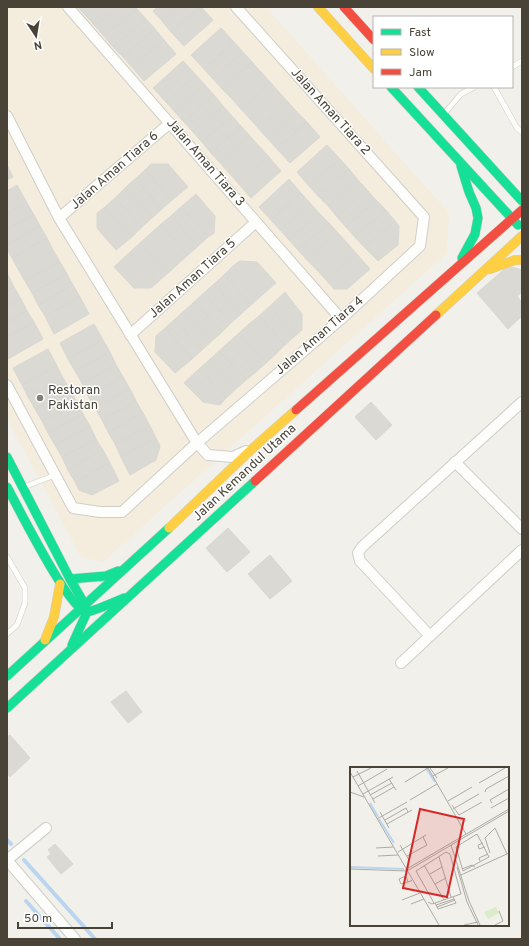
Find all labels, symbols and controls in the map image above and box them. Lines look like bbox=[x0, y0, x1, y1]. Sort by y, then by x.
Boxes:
north arrow bbox=[16, 16, 56, 56]
legend bbox=[373, 16, 513, 88]
text: Fast bbox=[409, 25, 431, 41]
text: N bbox=[33, 37, 43, 52]
text: Slow bbox=[409, 45, 435, 61]
street label: Jalan Aman Tiara 2 bbox=[287, 65, 373, 159]
text: Jam bbox=[409, 65, 432, 81]
street label: Jalan Aman Tiara 3 bbox=[162, 116, 248, 210]
street label: Jalan Aman Tiara 6 bbox=[68, 128, 162, 214]
street label: Jalan Aman Tiara 5 bbox=[146, 236, 240, 322]
street label: Jalan Aman Tiara 4 bbox=[273, 293, 367, 379]
place label: Restoran Pakistan bbox=[48, 383, 100, 414]
marker: Restoran Pakistan bbox=[35, 393, 45, 403]
street label: Jalan Kemandul Utama bbox=[190, 421, 300, 525]
inset map bbox=[350, 767, 509, 926]
scale bar bbox=[18, 904, 112, 930]
text: 50 m bbox=[24, 911, 52, 927]

